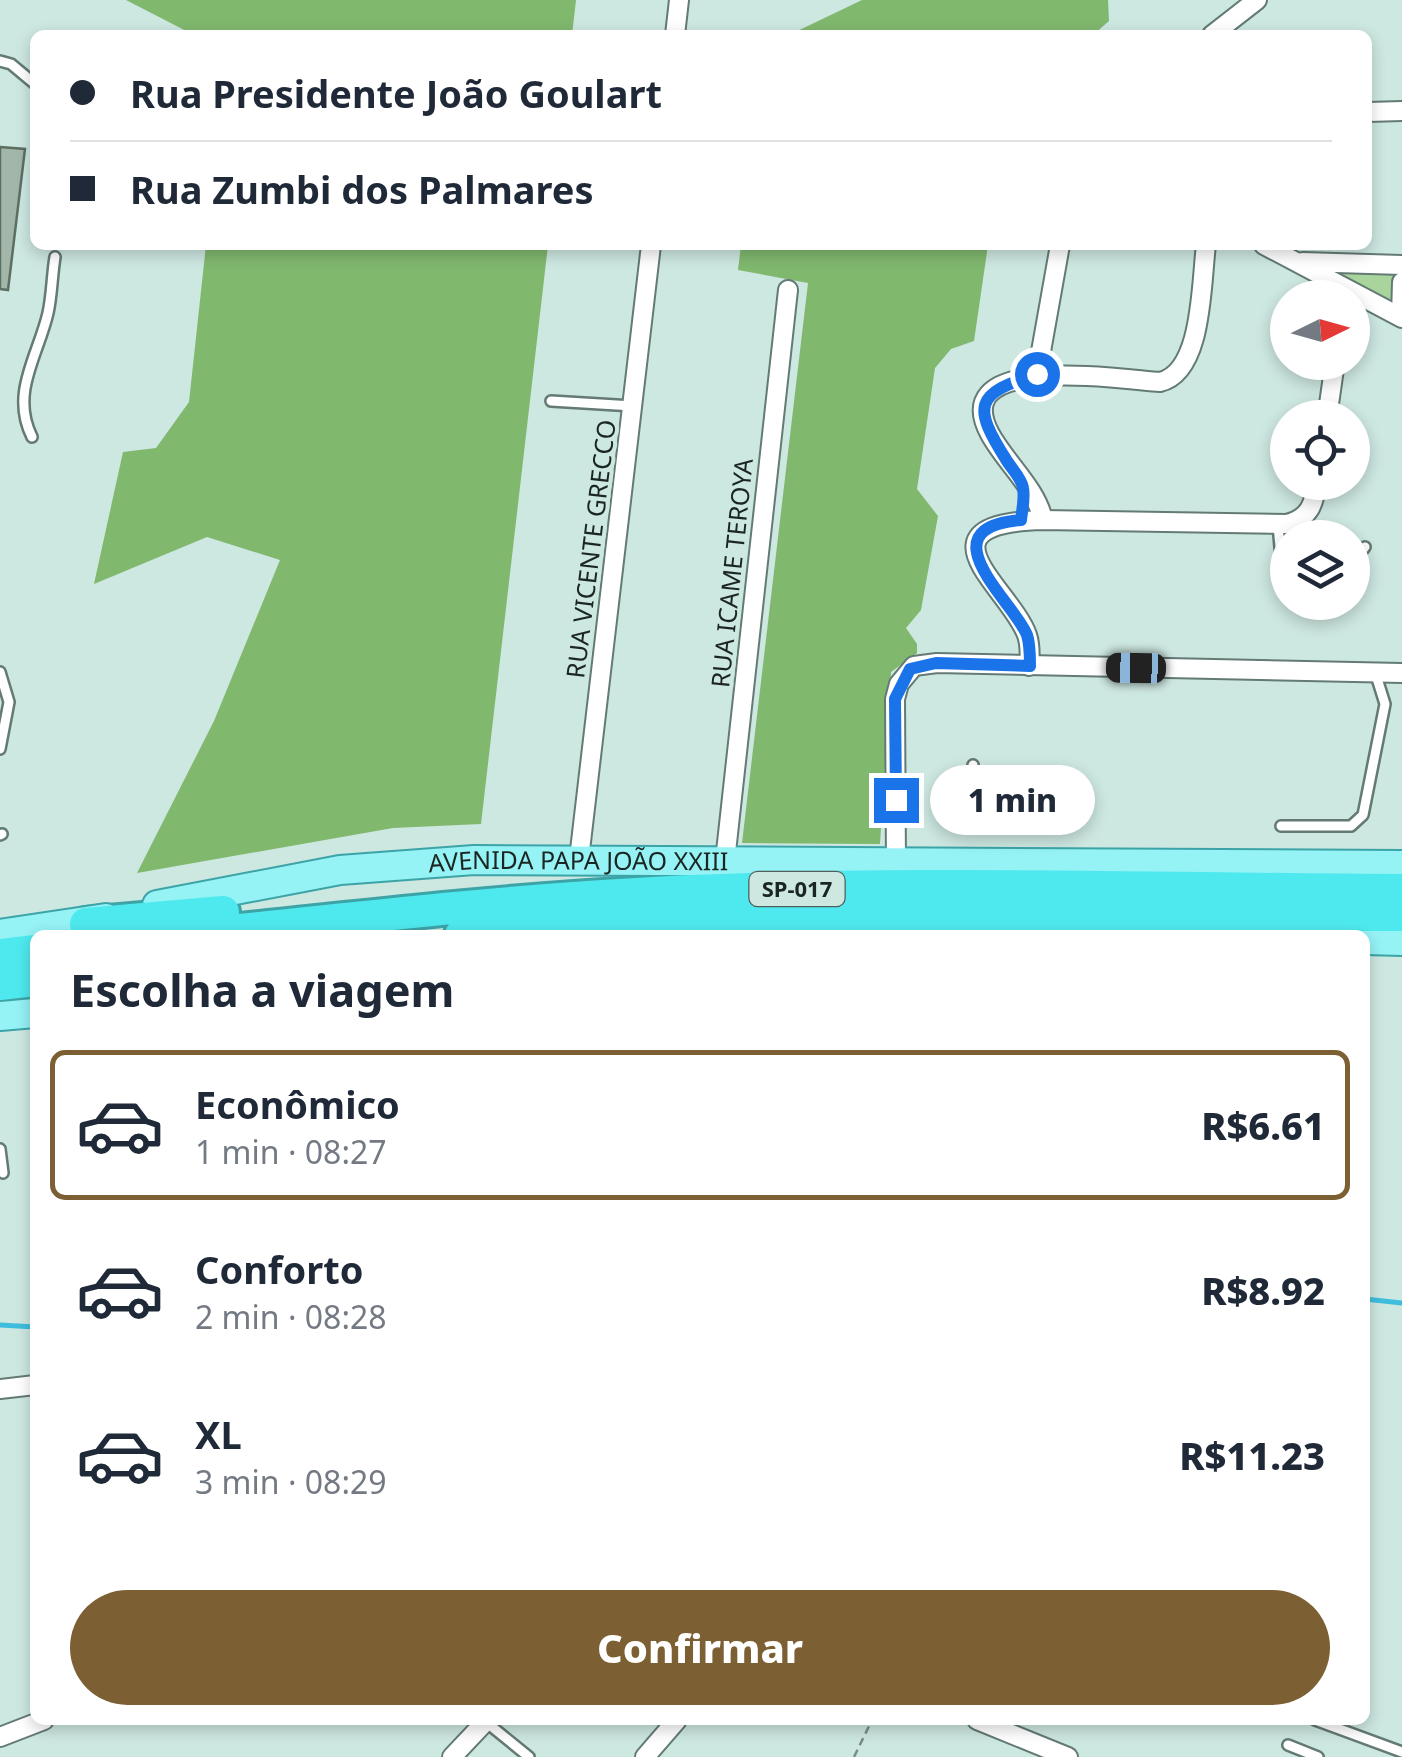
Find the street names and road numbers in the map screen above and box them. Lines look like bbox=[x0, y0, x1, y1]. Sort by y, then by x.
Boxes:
street label: RUA VICENTE GRECCO bbox=[557, 418, 623, 680]
street label: RUA ICAME TEROYA bbox=[702, 456, 760, 689]
street label: AVENIDA PAPA JOÃO XXIII bbox=[427, 842, 728, 879]
road number: SP-017 bbox=[750, 872, 844, 906]

